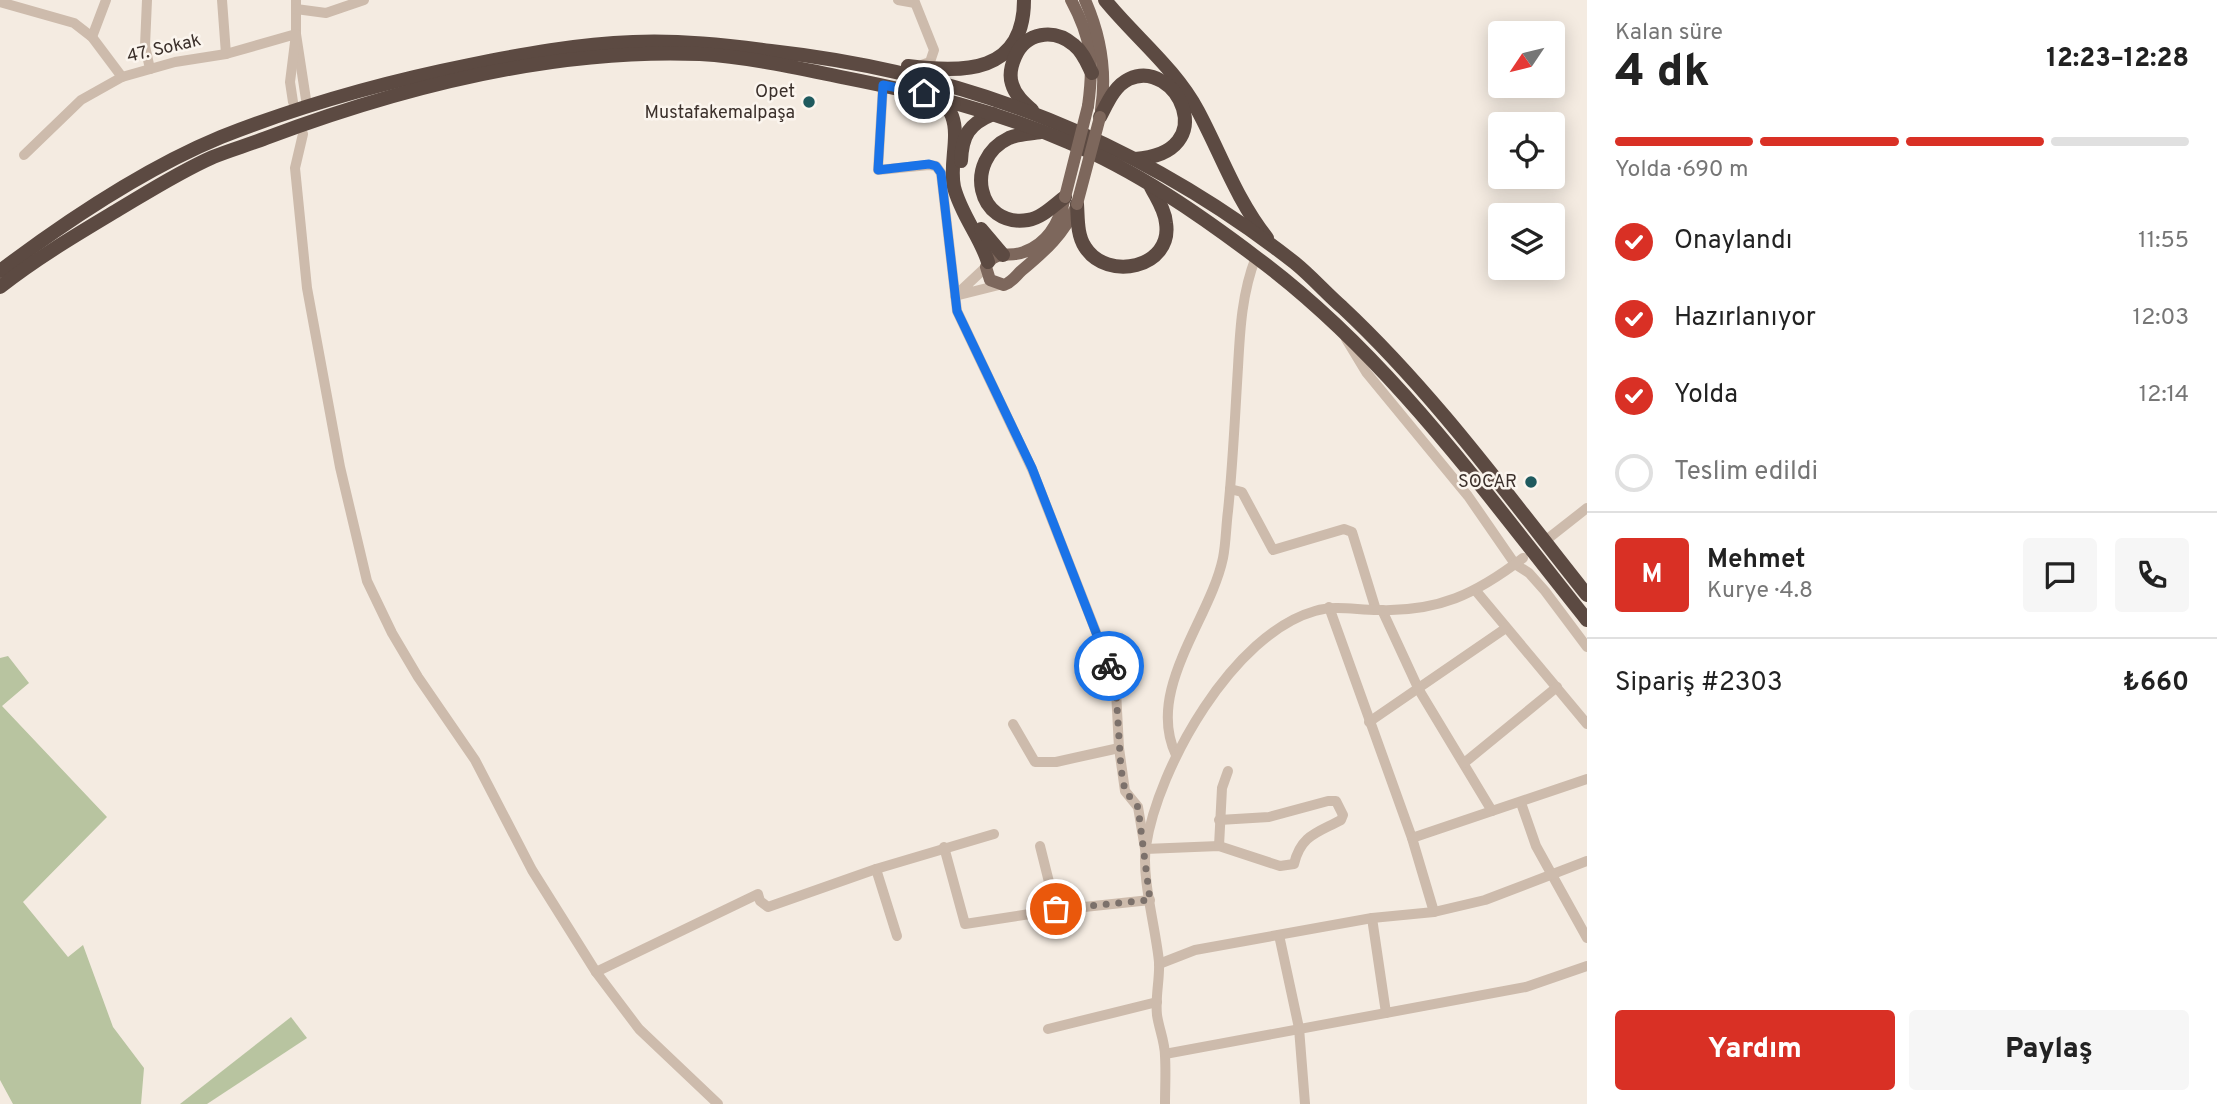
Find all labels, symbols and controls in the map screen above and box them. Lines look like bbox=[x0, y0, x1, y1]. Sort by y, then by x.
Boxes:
text: Kalan süre bbox=[1615, 19, 1723, 48]
north arrow bbox=[1488, 21, 1564, 98]
map controls bbox=[1488, 21, 1565, 280]
street label: 47. Sokak bbox=[125, 29, 203, 69]
text: 12:23–12:28 bbox=[2046, 43, 2189, 76]
text: 4 dk bbox=[1615, 44, 1710, 103]
pin bbox=[894, 63, 954, 123]
icon: home bbox=[905, 74, 943, 112]
place label: Opet Mustafakemalpaşa bbox=[645, 81, 795, 125]
marker: Opet Mustafakemalpaşa bbox=[801, 94, 817, 110]
button: locate bbox=[1488, 112, 1565, 189]
text: Yolda · 690 m bbox=[1615, 156, 1748, 185]
button: layers bbox=[1488, 203, 1565, 280]
icon: check bbox=[1615, 223, 1653, 261]
text: Onaylandı bbox=[1674, 225, 1792, 258]
text: 11:55 bbox=[2138, 227, 2189, 256]
icon: check bbox=[1615, 300, 1653, 338]
text: Hazırlanıyor bbox=[1674, 302, 1816, 335]
text: 12:03 bbox=[2133, 304, 2189, 333]
icon: check bbox=[1615, 377, 1653, 415]
text: Yolda bbox=[1674, 379, 1738, 412]
text: 12:14 bbox=[2139, 381, 2189, 410]
text: Teslim edildi bbox=[1674, 456, 1818, 489]
place label: SOCAR bbox=[1458, 471, 1517, 494]
marker: SOCAR bbox=[1523, 474, 1539, 490]
button: chat bbox=[2023, 538, 2097, 612]
button: phone bbox=[2115, 538, 2189, 612]
text: Mehmet bbox=[1707, 544, 1806, 577]
text: M bbox=[1641, 559, 1663, 592]
text: Kurye · 4.8 bbox=[1707, 577, 1813, 606]
courier bbox=[1074, 631, 1144, 701]
icon: bike bbox=[1090, 647, 1128, 685]
text: Sipariş #2303 bbox=[1615, 667, 1783, 700]
text: ₺660 bbox=[2123, 667, 2189, 700]
pin bbox=[1026, 879, 1086, 939]
icon: bag bbox=[1037, 890, 1075, 928]
button: Yardım bbox=[1615, 1010, 1895, 1090]
button: Paylaş bbox=[1909, 1010, 2189, 1090]

